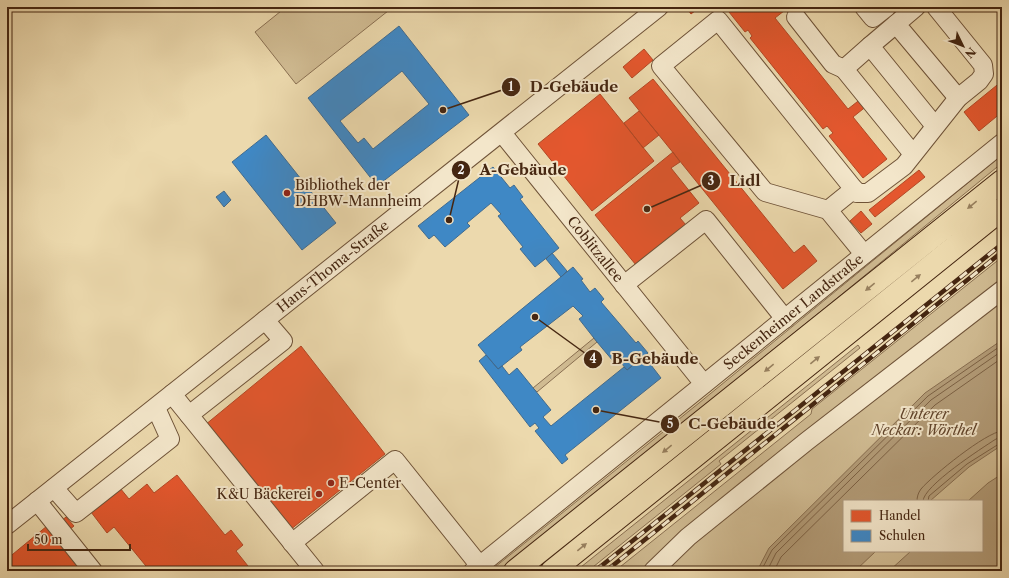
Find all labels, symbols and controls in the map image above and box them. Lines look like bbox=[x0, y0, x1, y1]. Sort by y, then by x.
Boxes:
north arrow bbox=[943, 26, 983, 66]
text: N bbox=[962, 45, 979, 61]
callout: D-Gebäude bbox=[501, 73, 626, 100]
text: D-Gebäude bbox=[530, 77, 618, 96]
text: 1 bbox=[508, 79, 514, 94]
callout: A-Gebäude bbox=[451, 156, 574, 183]
text: A-Gebäude bbox=[479, 160, 567, 179]
text: 2 bbox=[457, 162, 465, 177]
callout: Lidl bbox=[701, 167, 768, 194]
text: Lidl bbox=[729, 171, 761, 190]
text: 3 bbox=[708, 173, 715, 188]
place label: Bibliothek der DHBW-Mannheim bbox=[295, 176, 421, 210]
marker: Bibliothek der DHBW-Mannheim bbox=[282, 188, 292, 198]
one-way arrow bbox=[966, 201, 977, 210]
street label: Coblitzallee bbox=[563, 212, 628, 286]
street label: Hans-Thoma-Straße bbox=[273, 216, 393, 316]
street label: Seckenheimer Landstraße bbox=[720, 250, 867, 374]
one-way arrow bbox=[911, 274, 921, 283]
one-way arrow bbox=[865, 282, 876, 291]
callout: B-Gebäude bbox=[583, 346, 706, 373]
text: B-Gebäude bbox=[612, 349, 698, 368]
text: 4 bbox=[589, 351, 597, 366]
one-way arrow bbox=[809, 355, 820, 364]
one-way arrow bbox=[763, 364, 774, 372]
park label: Unterer Neckar: Wörthel bbox=[871, 405, 978, 439]
callout: C-Gebäude bbox=[660, 410, 784, 437]
text: C-Gebäude bbox=[688, 414, 776, 433]
text: 5 bbox=[667, 416, 674, 431]
one-way arrow bbox=[662, 445, 673, 454]
place label: E-Center bbox=[339, 474, 401, 492]
marker: E-Center bbox=[326, 478, 336, 488]
place label: K&U Bäckerei bbox=[217, 485, 311, 503]
marker: K&U Bäckerei bbox=[314, 489, 324, 499]
legend bbox=[843, 500, 983, 552]
text: Handel bbox=[879, 508, 921, 523]
scale bar bbox=[28, 526, 130, 552]
text: Schulen bbox=[879, 528, 926, 543]
text: 50 m bbox=[34, 532, 63, 547]
one-way arrow bbox=[577, 542, 588, 551]

